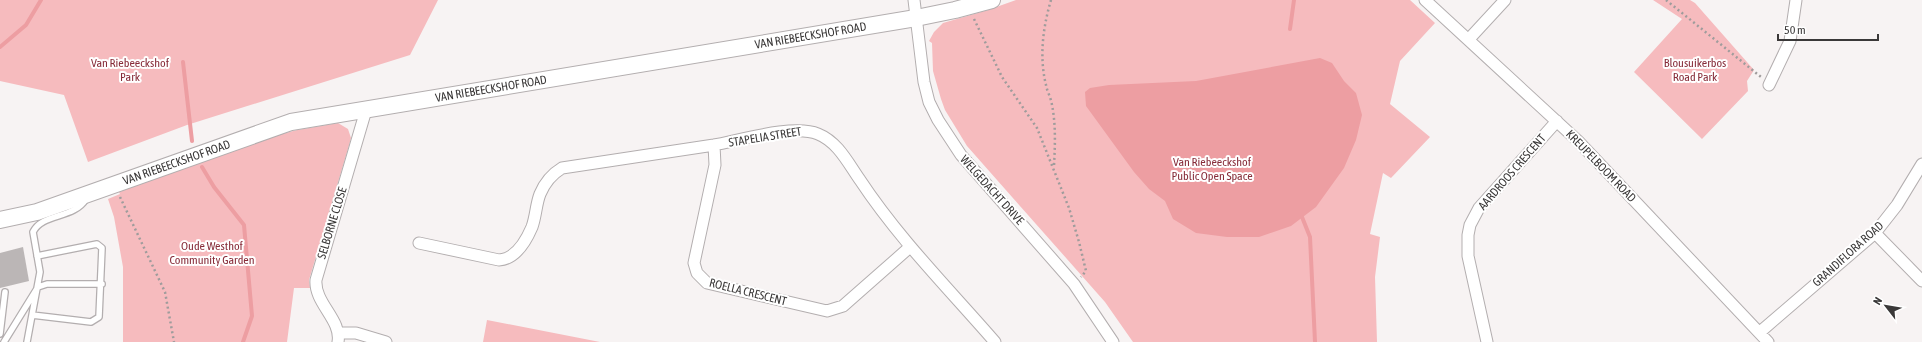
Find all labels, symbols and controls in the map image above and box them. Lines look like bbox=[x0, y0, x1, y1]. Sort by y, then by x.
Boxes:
scale bar bbox=[1778, 16, 1878, 42]
street label: VAN RIEBEECKSHOF ROAD bbox=[754, 19, 868, 52]
text: 50 m bbox=[1784, 23, 1806, 37]
park label: Van Riebeeckshof Park bbox=[91, 56, 170, 84]
park label: Blousuikerbos Road Park bbox=[1664, 56, 1726, 84]
street label: VAN RIEBEECKSHOF ROAD bbox=[434, 73, 548, 105]
street label: STAPELIA STREET bbox=[727, 124, 803, 150]
street label: KREUPELBOOM ROAD bbox=[1563, 127, 1639, 205]
street label: AARDROOS CRESCENT bbox=[1475, 131, 1549, 213]
street label: VAN RIEBEECKSHOF ROAD bbox=[121, 137, 232, 188]
street label: WELGEDACHT DRIVE bbox=[957, 152, 1027, 228]
park label: Van Riebeeckshof Public Open Space bbox=[1171, 155, 1253, 183]
street label: SELBORNE CLOSE bbox=[314, 185, 350, 261]
street label: GRANDIFLORA ROAD bbox=[1810, 218, 1886, 289]
park label: Oude Westhof Community Garden bbox=[169, 239, 255, 267]
street label: ROELLA CRESCENT bbox=[708, 276, 789, 309]
north arrow bbox=[1866, 286, 1906, 326]
text: N bbox=[1871, 295, 1884, 307]

